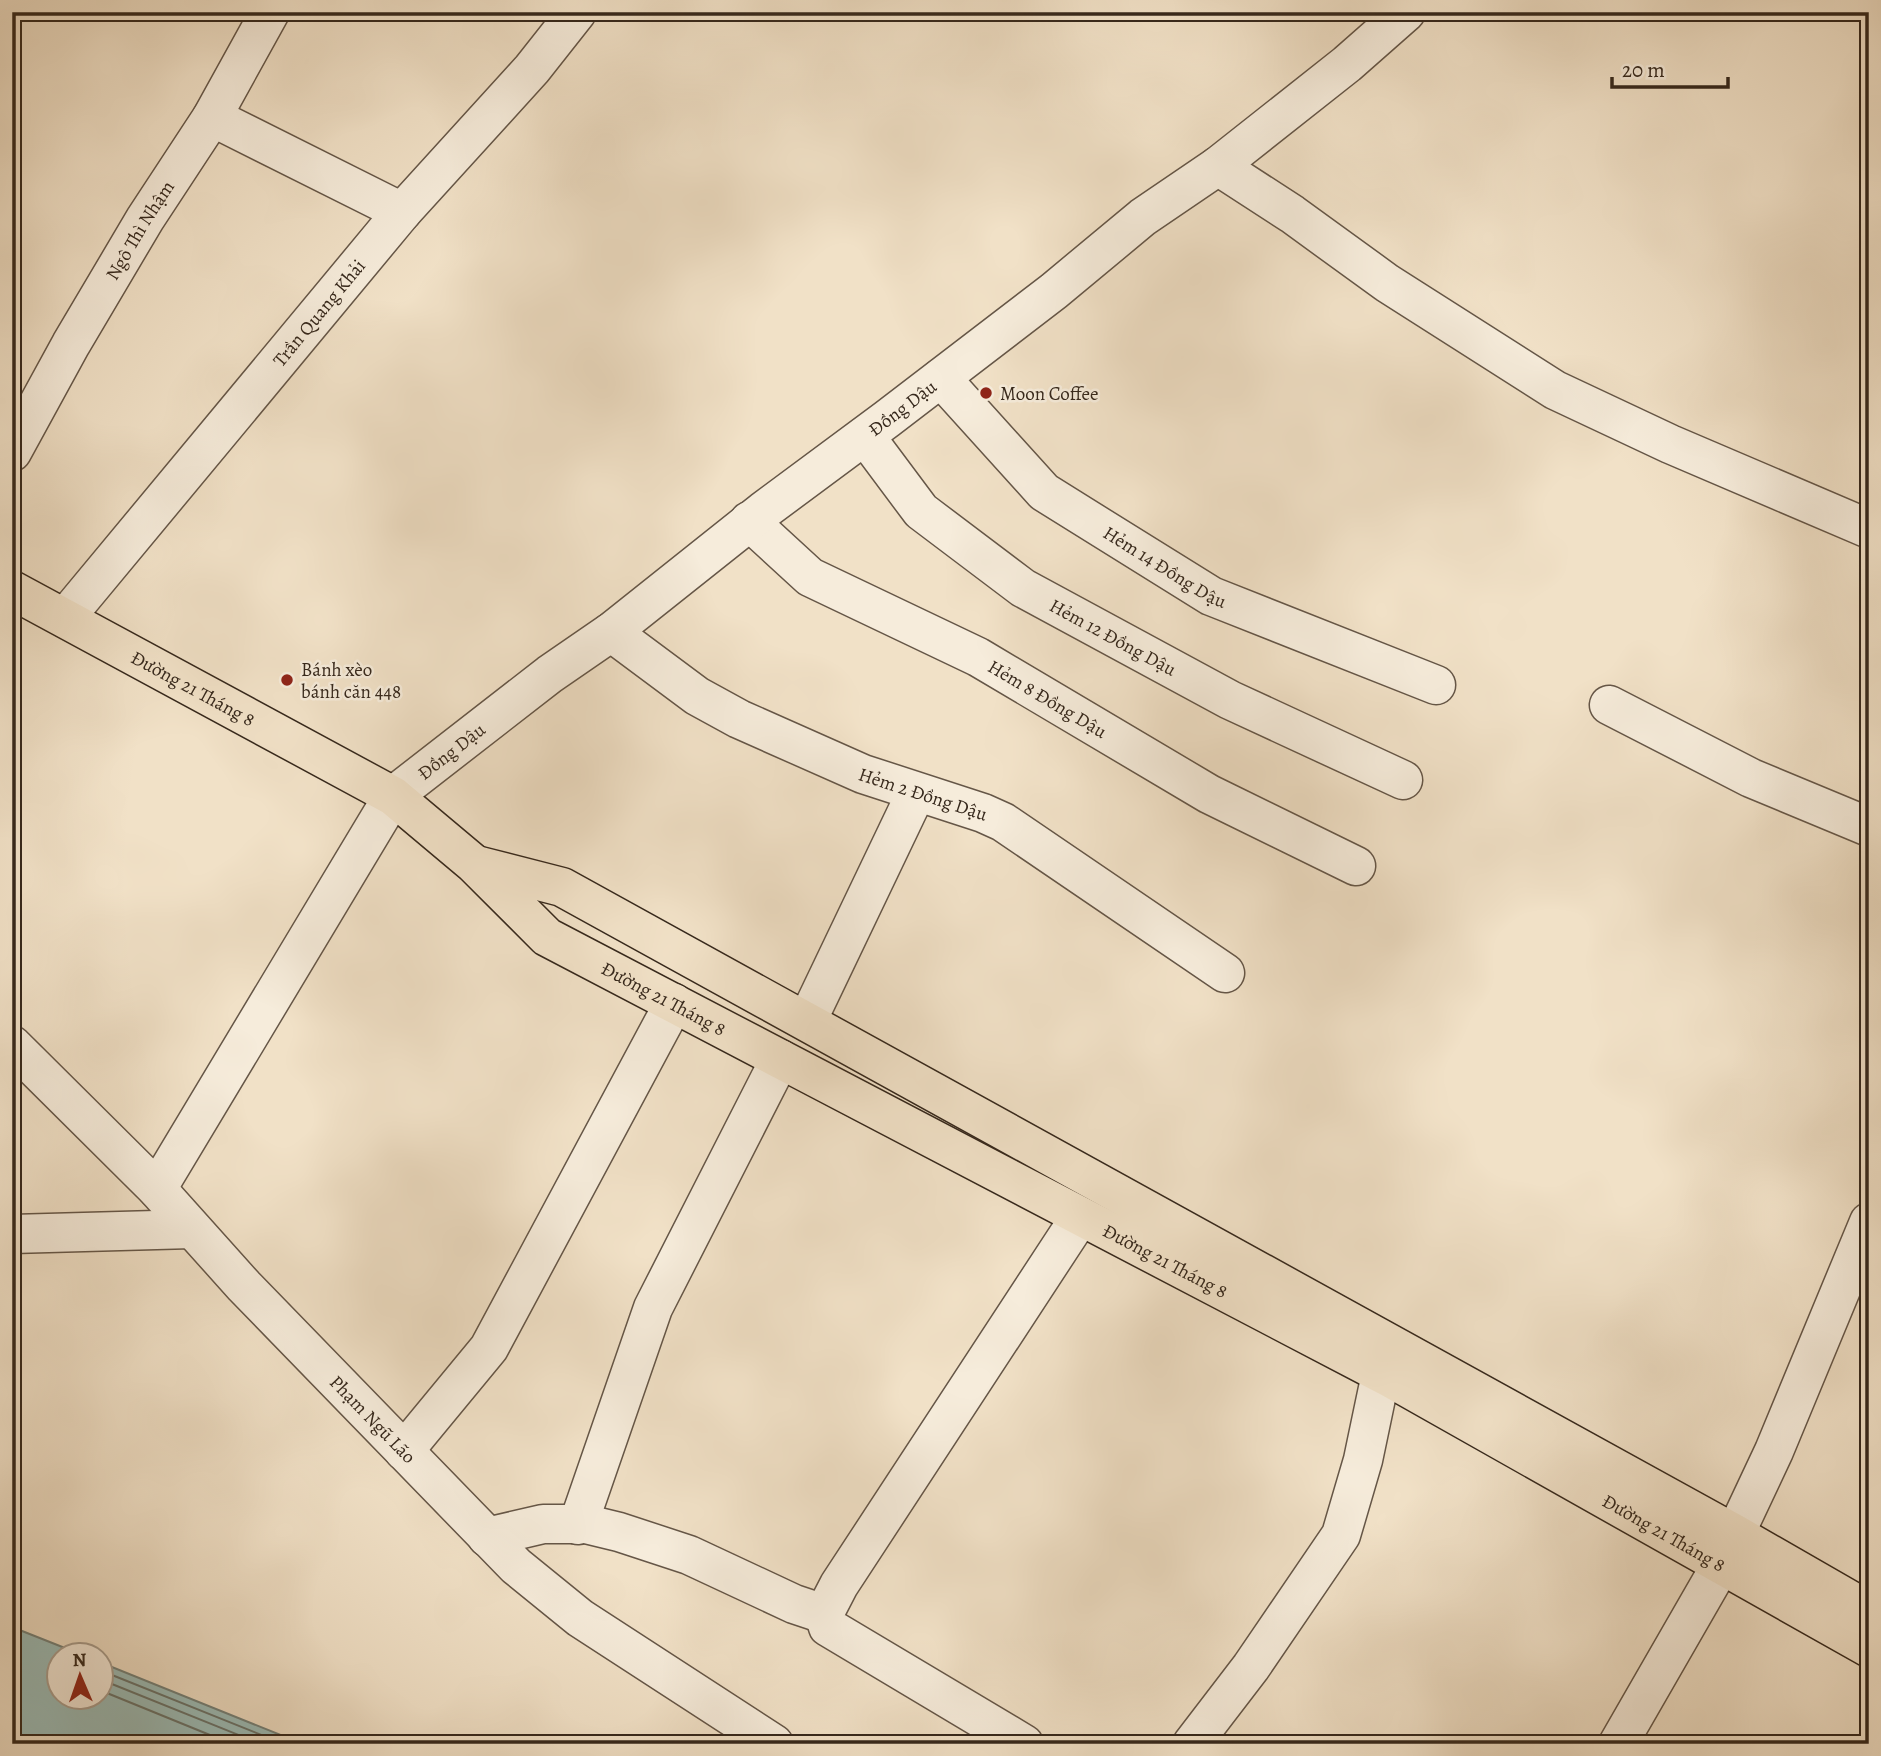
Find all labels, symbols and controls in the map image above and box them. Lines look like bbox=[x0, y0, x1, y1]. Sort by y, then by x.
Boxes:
scale bar bbox=[1612, 46, 1727, 90]
text: 20 m bbox=[1622, 56, 1665, 84]
street label: Ngô Thì Nhậm bbox=[100, 176, 181, 285]
street label: Trần Quang Khải bbox=[267, 254, 372, 372]
street label: Đồng Dậu bbox=[863, 373, 943, 443]
place label: Moon Coffee bbox=[1000, 381, 1098, 407]
marker: Moon Coffee bbox=[978, 385, 994, 401]
street label: Hẻm 14 Đồng Dậu bbox=[1098, 520, 1231, 615]
street label: Hẻm 12 Đồng Dậu bbox=[1045, 593, 1181, 683]
street label: Đường 21 Tháng 8 bbox=[126, 645, 259, 733]
street label: Hẻm 8 Đồng Dậu bbox=[983, 654, 1112, 745]
place label: Bánh xèo bánh căn 448 bbox=[301, 657, 401, 705]
marker: Bánh xèo bánh căn 448 bbox=[279, 672, 295, 688]
street label: Đồng Dậu bbox=[412, 717, 492, 786]
street label: Hẻm 2 Đồng Dậu bbox=[855, 761, 991, 828]
street label: Đường 21 Tháng 8 bbox=[596, 956, 730, 1042]
street label: Đường 21 Tháng 8 bbox=[1098, 1218, 1232, 1305]
street label: Phạm Ngũ Lão bbox=[323, 1370, 421, 1470]
street label: Đường 21 Tháng 8 bbox=[1597, 1488, 1730, 1578]
north arrow bbox=[46, 1640, 116, 1710]
text: N bbox=[72, 1647, 87, 1673]

